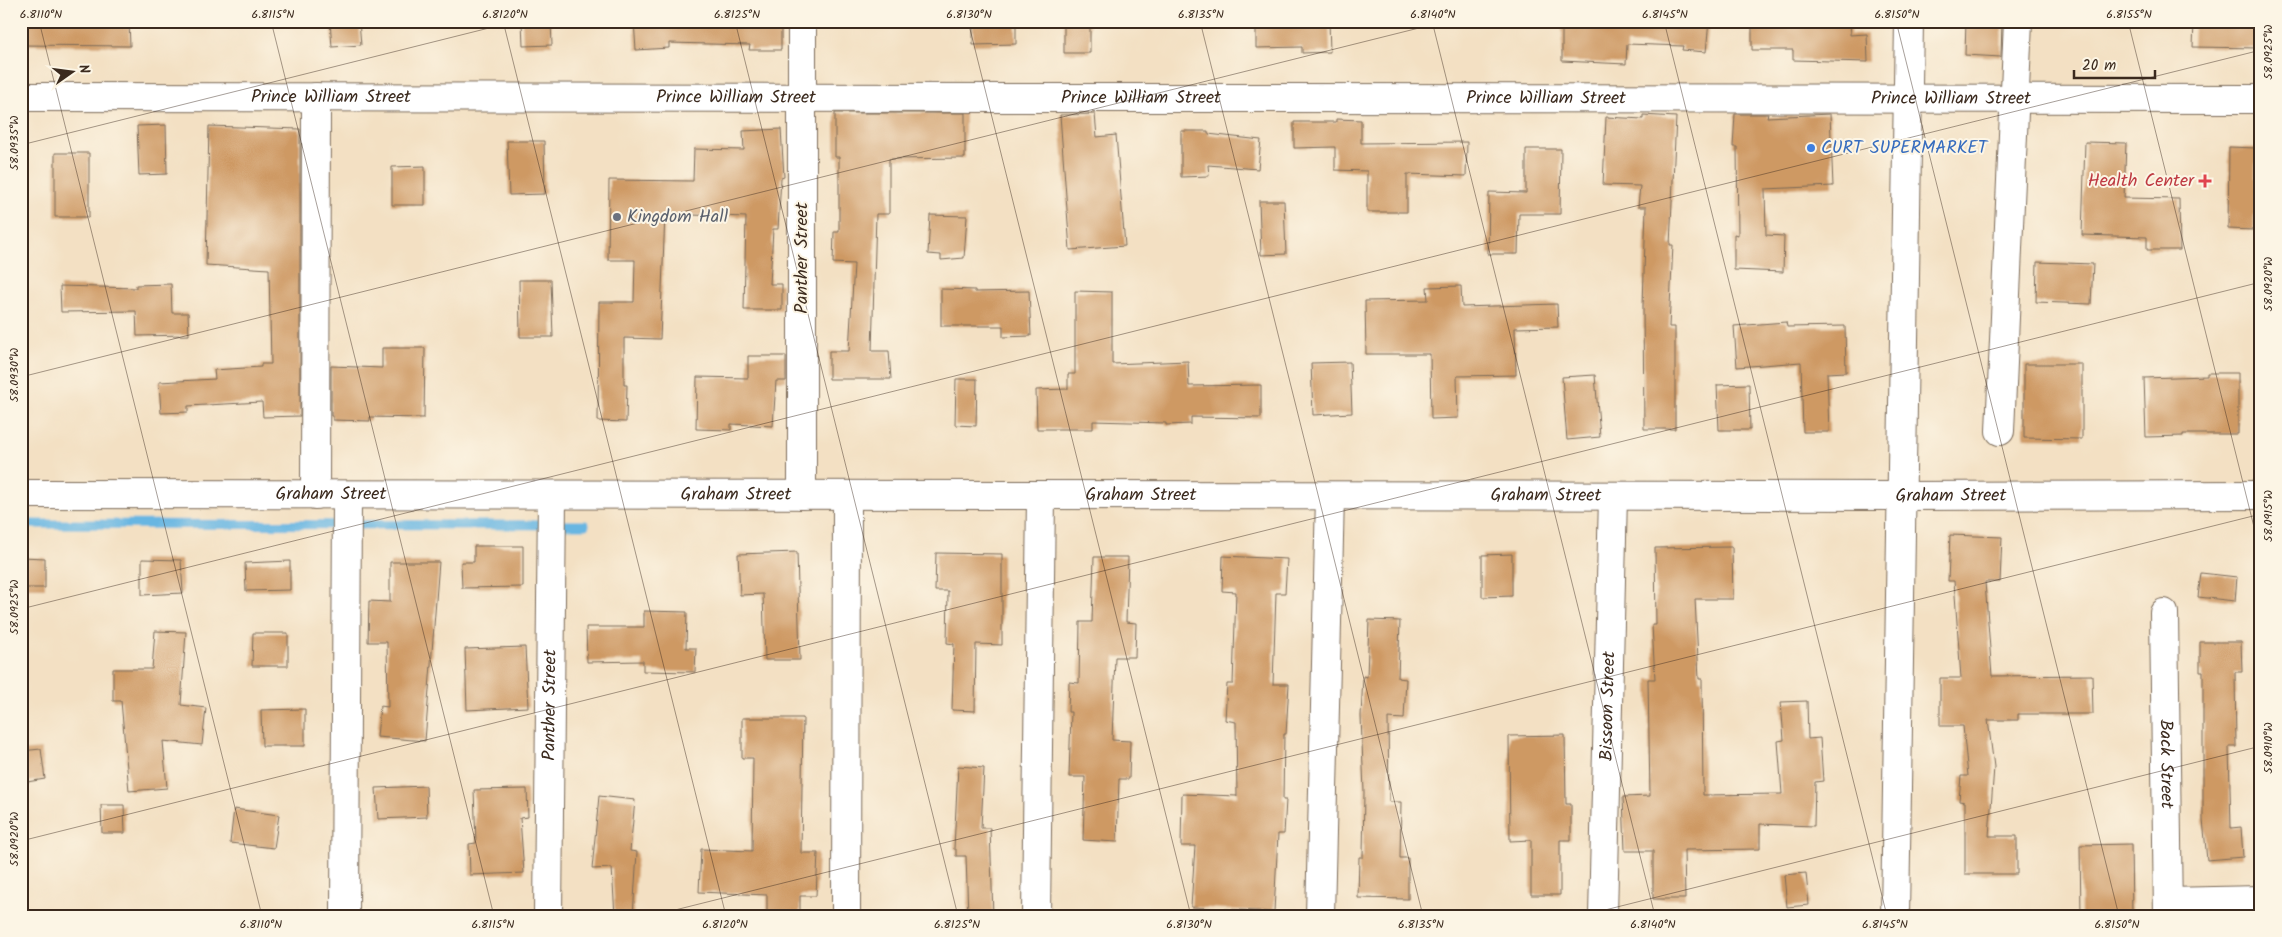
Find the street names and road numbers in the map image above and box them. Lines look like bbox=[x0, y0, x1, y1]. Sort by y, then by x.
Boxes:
street label: Prince William Street bbox=[251, 83, 412, 112]
street label: Prince William Street bbox=[656, 83, 817, 112]
street label: Prince William Street bbox=[1061, 83, 1222, 113]
street label: Prince William Street bbox=[1466, 84, 1627, 113]
street label: Prince William Street bbox=[1871, 84, 2032, 113]
street label: Panther Street bbox=[788, 201, 817, 314]
street label: Graham Street bbox=[276, 480, 387, 509]
street label: Graham Street bbox=[681, 480, 792, 509]
street label: Graham Street bbox=[1086, 481, 1197, 510]
street label: Graham Street bbox=[1491, 481, 1602, 510]
street label: Graham Street bbox=[1896, 481, 2007, 511]
street label: Panther Street bbox=[535, 648, 565, 761]
street label: Bissoon Street bbox=[1592, 650, 1624, 761]
street label: Back Street bbox=[2151, 719, 2181, 810]

